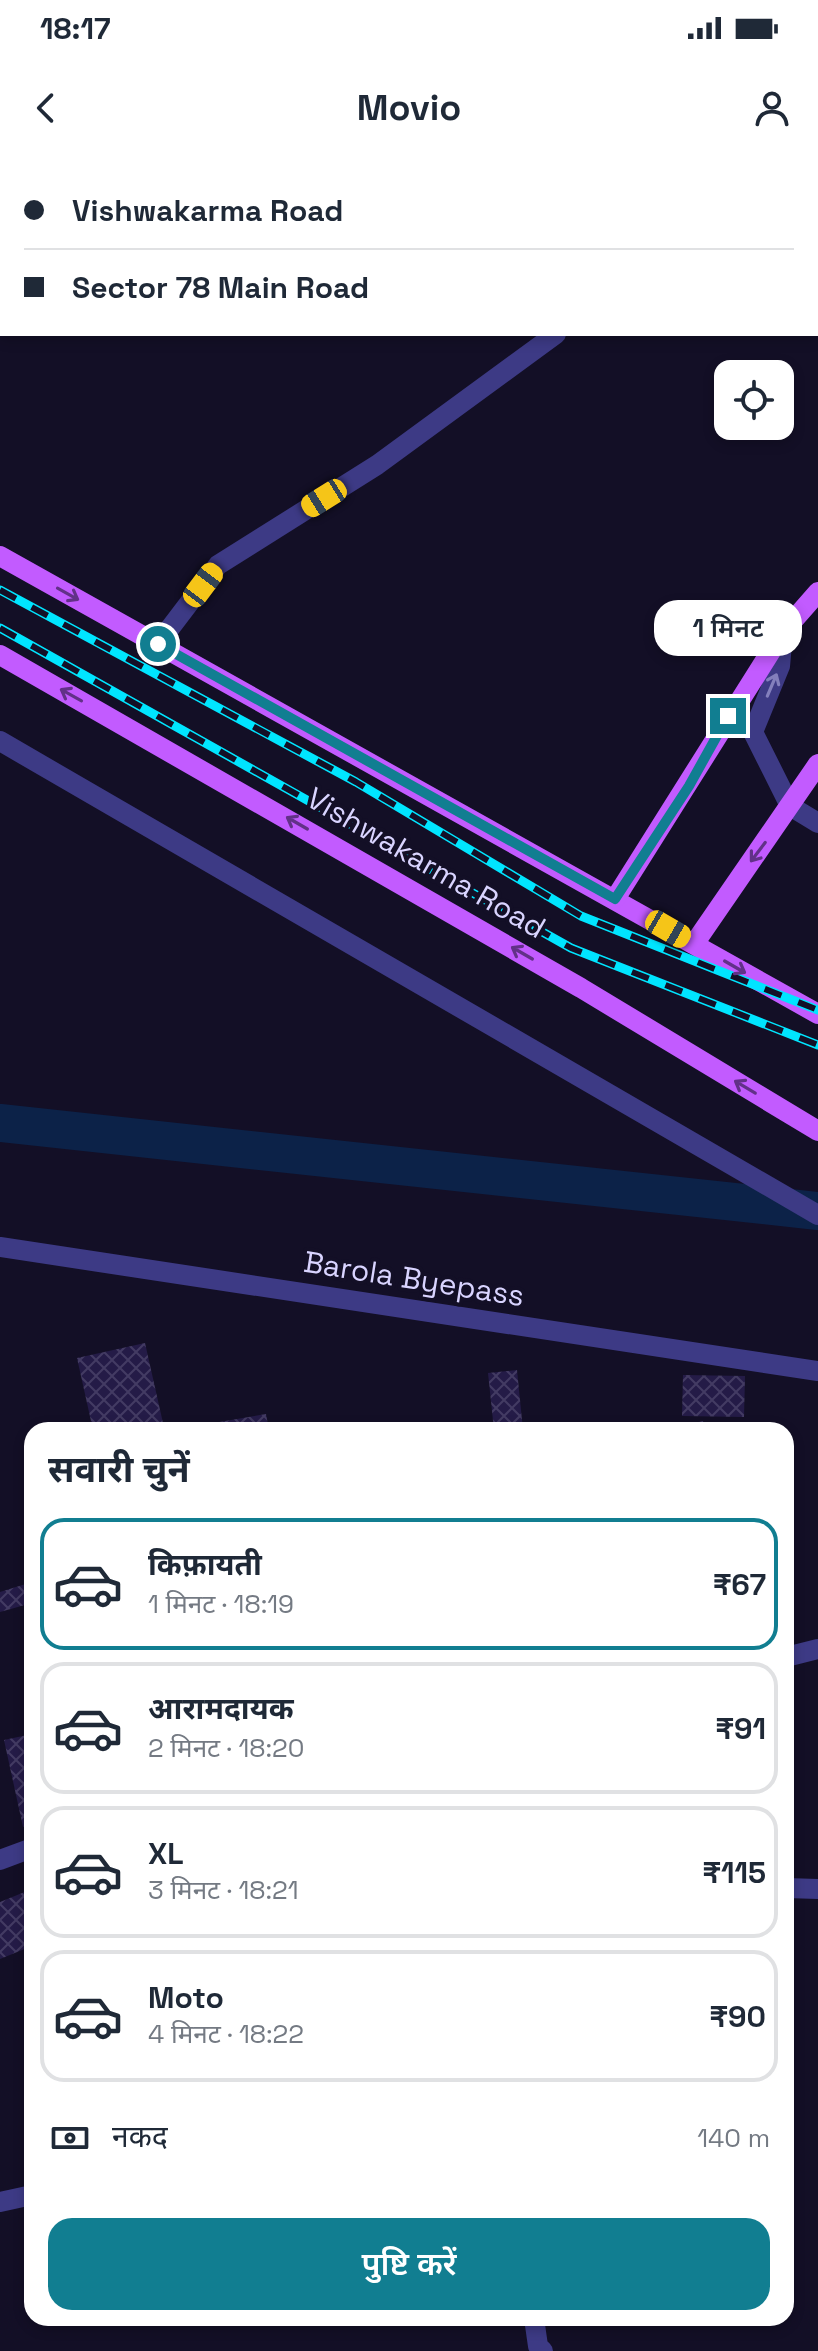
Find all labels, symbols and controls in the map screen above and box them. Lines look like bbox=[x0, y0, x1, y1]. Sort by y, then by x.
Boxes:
text: 18:17 bbox=[40, 9, 111, 48]
text: Movio bbox=[357, 85, 461, 131]
icon: back bbox=[24, 86, 68, 130]
icon: person bbox=[750, 86, 794, 130]
text: Vishwakarma Road bbox=[72, 191, 344, 230]
text: Sector 78 Main Road bbox=[72, 268, 369, 307]
map controls bbox=[714, 360, 794, 440]
button: locate bbox=[714, 360, 794, 440]
car bbox=[297, 475, 351, 521]
car bbox=[179, 559, 227, 611]
one-way arrow bbox=[56, 586, 79, 602]
callout: 1 मिनट bbox=[654, 600, 802, 656]
text: 1 मिनट bbox=[692, 611, 764, 645]
route start bbox=[140, 626, 176, 662]
one-way arrow bbox=[766, 673, 781, 698]
one-way arrow bbox=[60, 687, 83, 703]
route end bbox=[710, 698, 746, 734]
street label: Vishwakarma Road bbox=[300, 778, 553, 947]
one-way arrow bbox=[286, 815, 309, 831]
one-way arrow bbox=[750, 841, 767, 862]
car bbox=[641, 907, 695, 951]
one-way arrow bbox=[511, 945, 534, 961]
one-way arrow bbox=[722, 960, 746, 975]
one-way arrow bbox=[734, 1078, 757, 1094]
street label: Barola Byepass bbox=[301, 1242, 527, 1315]
text: सवारी चुनें bbox=[48, 1447, 190, 1493]
text: किफ़ायती bbox=[148, 1545, 262, 1584]
icon: car bbox=[52, 1548, 124, 1620]
text: ₹67 bbox=[713, 1565, 766, 1604]
text: 1 मिनट · 18:19 bbox=[148, 1587, 294, 1621]
text: आरामदायक bbox=[148, 1689, 294, 1728]
icon: car bbox=[52, 1692, 124, 1764]
text: ₹91 bbox=[715, 1709, 766, 1748]
text: 2 मिनट · 18:20 bbox=[148, 1731, 304, 1765]
text: XL bbox=[148, 1834, 184, 1873]
icon: car bbox=[52, 1836, 124, 1908]
text: ₹115 bbox=[702, 1853, 766, 1892]
text: 3 मिनट · 18:21 bbox=[148, 1873, 299, 1907]
text: Moto bbox=[148, 1978, 224, 2017]
icon: car bbox=[52, 1980, 124, 2052]
text: ₹90 bbox=[709, 1997, 766, 2036]
text: 4 मिनट · 18:22 bbox=[148, 2017, 304, 2051]
icon: cash bbox=[48, 2116, 92, 2160]
text: नकद bbox=[112, 2117, 168, 2156]
text: 140 m bbox=[697, 2121, 770, 2155]
button: पुष्टि करें bbox=[48, 2218, 770, 2310]

